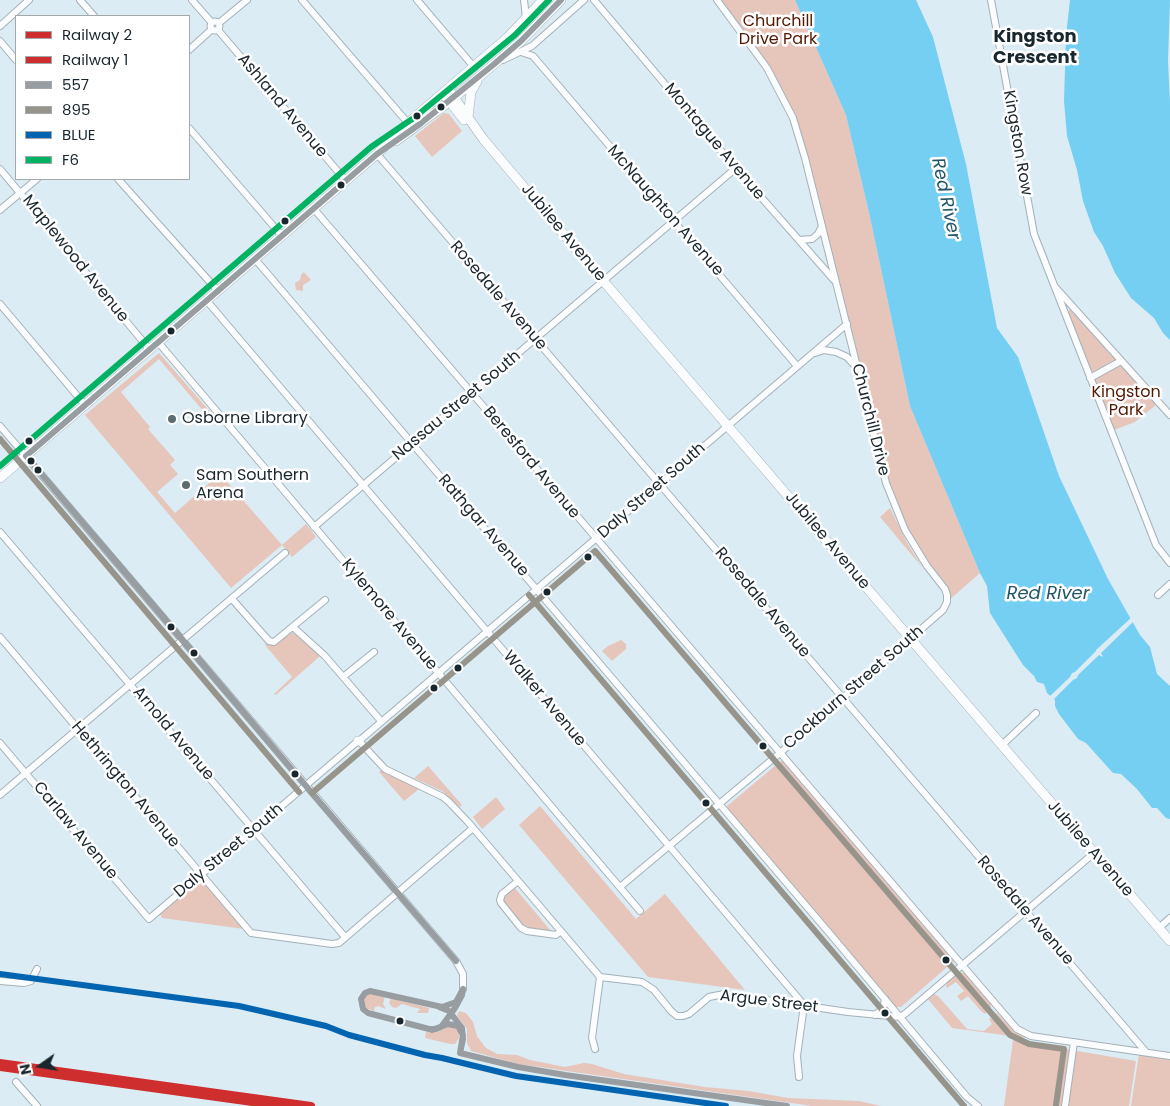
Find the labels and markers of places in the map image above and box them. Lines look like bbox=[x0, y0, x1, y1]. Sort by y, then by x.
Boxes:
unlabelled marker bbox=[436, 102, 446, 112]
unlabelled marker bbox=[412, 111, 422, 121]
unlabelled marker bbox=[336, 180, 346, 190]
unlabelled marker bbox=[280, 216, 290, 226]
unlabelled marker bbox=[166, 326, 176, 336]
place label: Osborne Library bbox=[182, 409, 308, 429]
marker: Osborne Library bbox=[166, 413, 178, 425]
unlabelled marker bbox=[24, 436, 34, 446]
unlabelled marker bbox=[26, 456, 36, 466]
unlabelled marker bbox=[33, 465, 43, 475]
place label: Sam Southern Arena bbox=[196, 466, 309, 504]
marker: Sam Southern Arena bbox=[180, 479, 192, 491]
unlabelled marker bbox=[583, 552, 593, 562]
unlabelled marker bbox=[542, 587, 552, 597]
unlabelled marker bbox=[166, 622, 176, 632]
unlabelled marker bbox=[189, 648, 199, 658]
unlabelled marker bbox=[453, 663, 463, 673]
unlabelled marker bbox=[429, 683, 439, 693]
unlabelled marker bbox=[758, 741, 768, 751]
unlabelled marker bbox=[290, 769, 300, 779]
unlabelled marker bbox=[701, 798, 711, 808]
unlabelled marker bbox=[941, 955, 951, 965]
unlabelled marker bbox=[880, 1008, 890, 1018]
unlabelled marker bbox=[395, 1016, 405, 1026]

